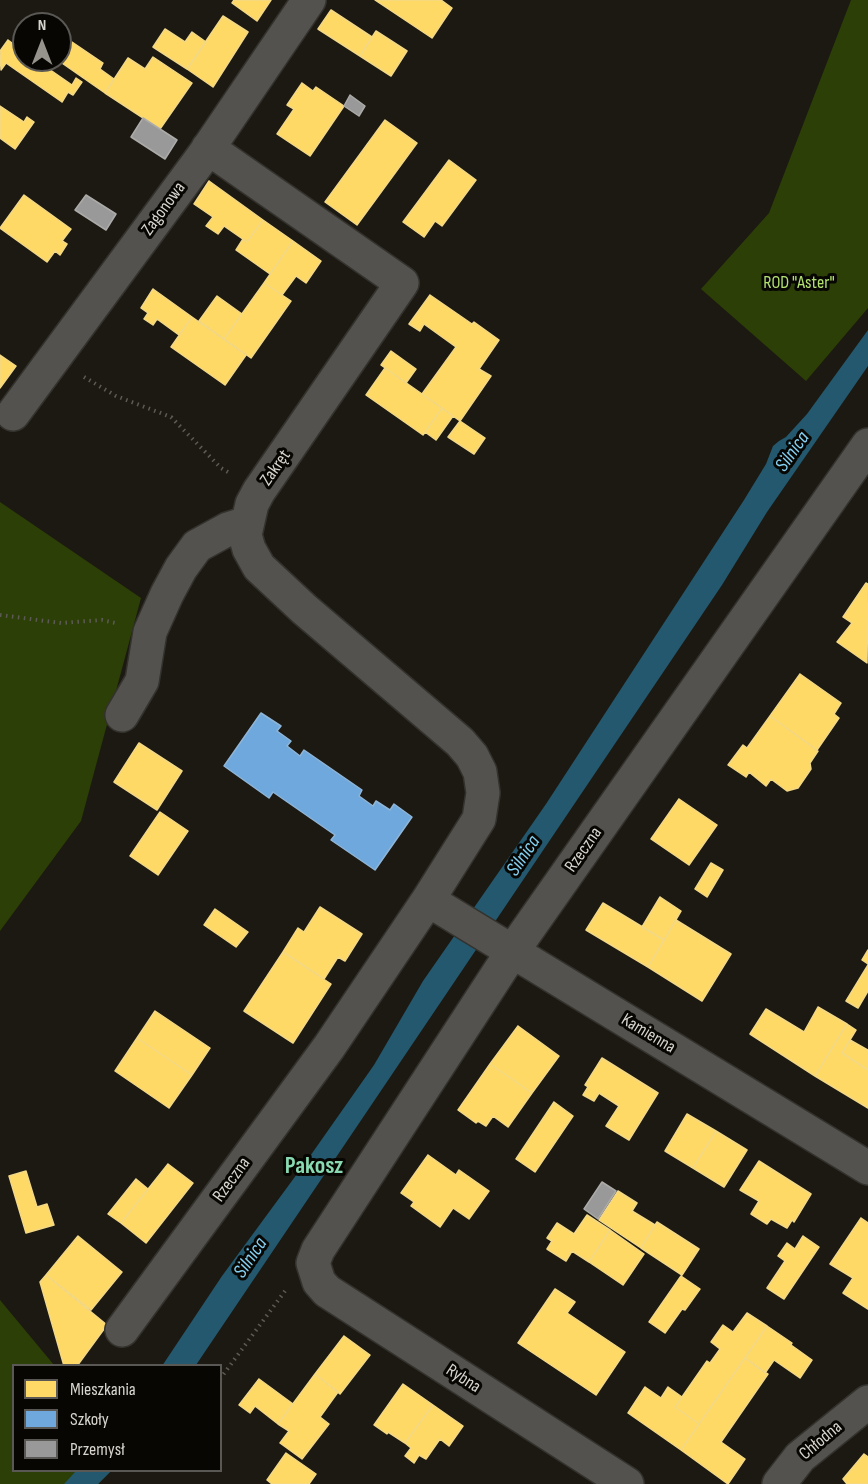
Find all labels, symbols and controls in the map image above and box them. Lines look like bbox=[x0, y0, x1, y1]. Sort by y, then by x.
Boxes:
north arrow bbox=[12, 12, 72, 72]
text: N bbox=[38, 16, 46, 35]
street label: Zagonowa bbox=[137, 178, 191, 240]
park label: ROD "Aster" bbox=[763, 272, 835, 294]
water label: Silnica bbox=[771, 427, 815, 477]
street label: Zakręt bbox=[256, 446, 296, 490]
street label: Rzeczna bbox=[561, 823, 607, 877]
water label: Silnica bbox=[502, 831, 546, 881]
street label: Kamienna bbox=[617, 1009, 679, 1059]
street label: Rzeczna bbox=[209, 1153, 255, 1207]
district label: Pakosz bbox=[285, 1153, 343, 1181]
water label: Silnica bbox=[229, 1233, 273, 1283]
street label: Rybna bbox=[442, 1360, 484, 1398]
legend bbox=[12, 1364, 222, 1472]
text: Mieszkania bbox=[70, 1379, 136, 1400]
text: Szkoły bbox=[70, 1409, 109, 1430]
street label: Chłodna bbox=[795, 1417, 847, 1465]
text: Przemysł bbox=[70, 1439, 125, 1460]

